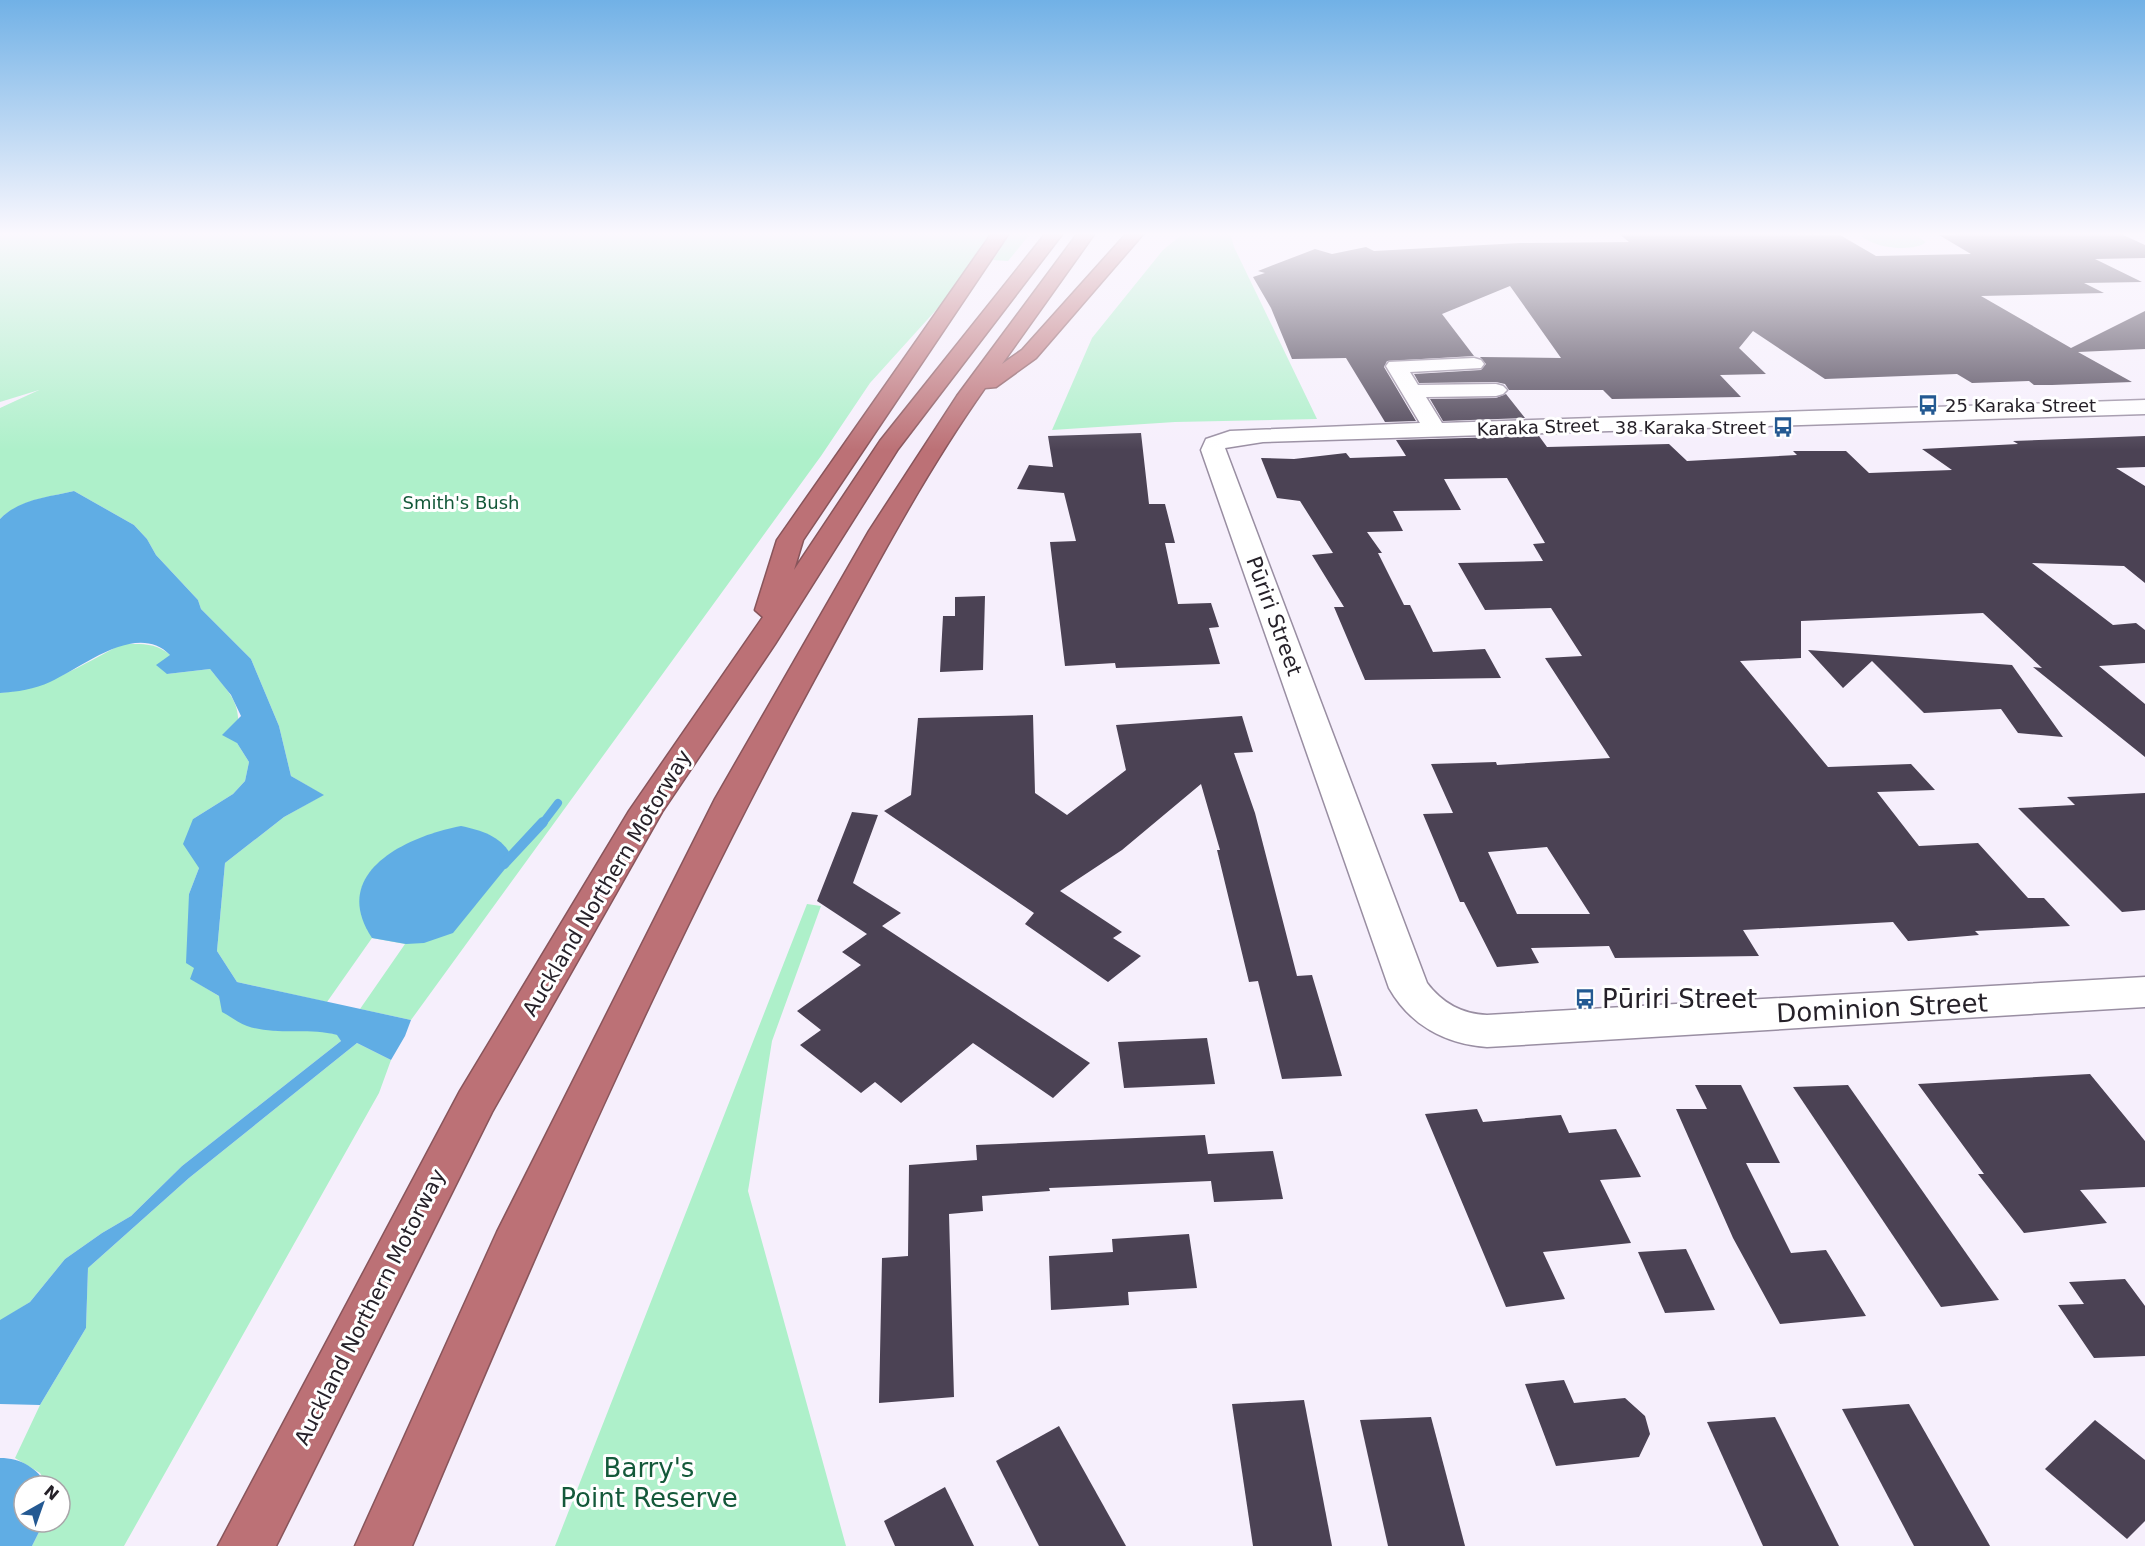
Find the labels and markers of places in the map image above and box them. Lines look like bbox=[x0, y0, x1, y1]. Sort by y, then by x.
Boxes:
bus stop icon: 25 Karaka Street bbox=[1916, 393, 1940, 417]
place label: 25 Karaka Street bbox=[1945, 395, 2096, 416]
bus stop icon: 38 Karaka Street bbox=[1771, 415, 1795, 439]
place label: 38 Karaka Street bbox=[1615, 417, 1766, 438]
place label: Pūriri Street bbox=[1602, 984, 1757, 1014]
bus stop icon: Pūriri Street bbox=[1573, 987, 1597, 1011]

